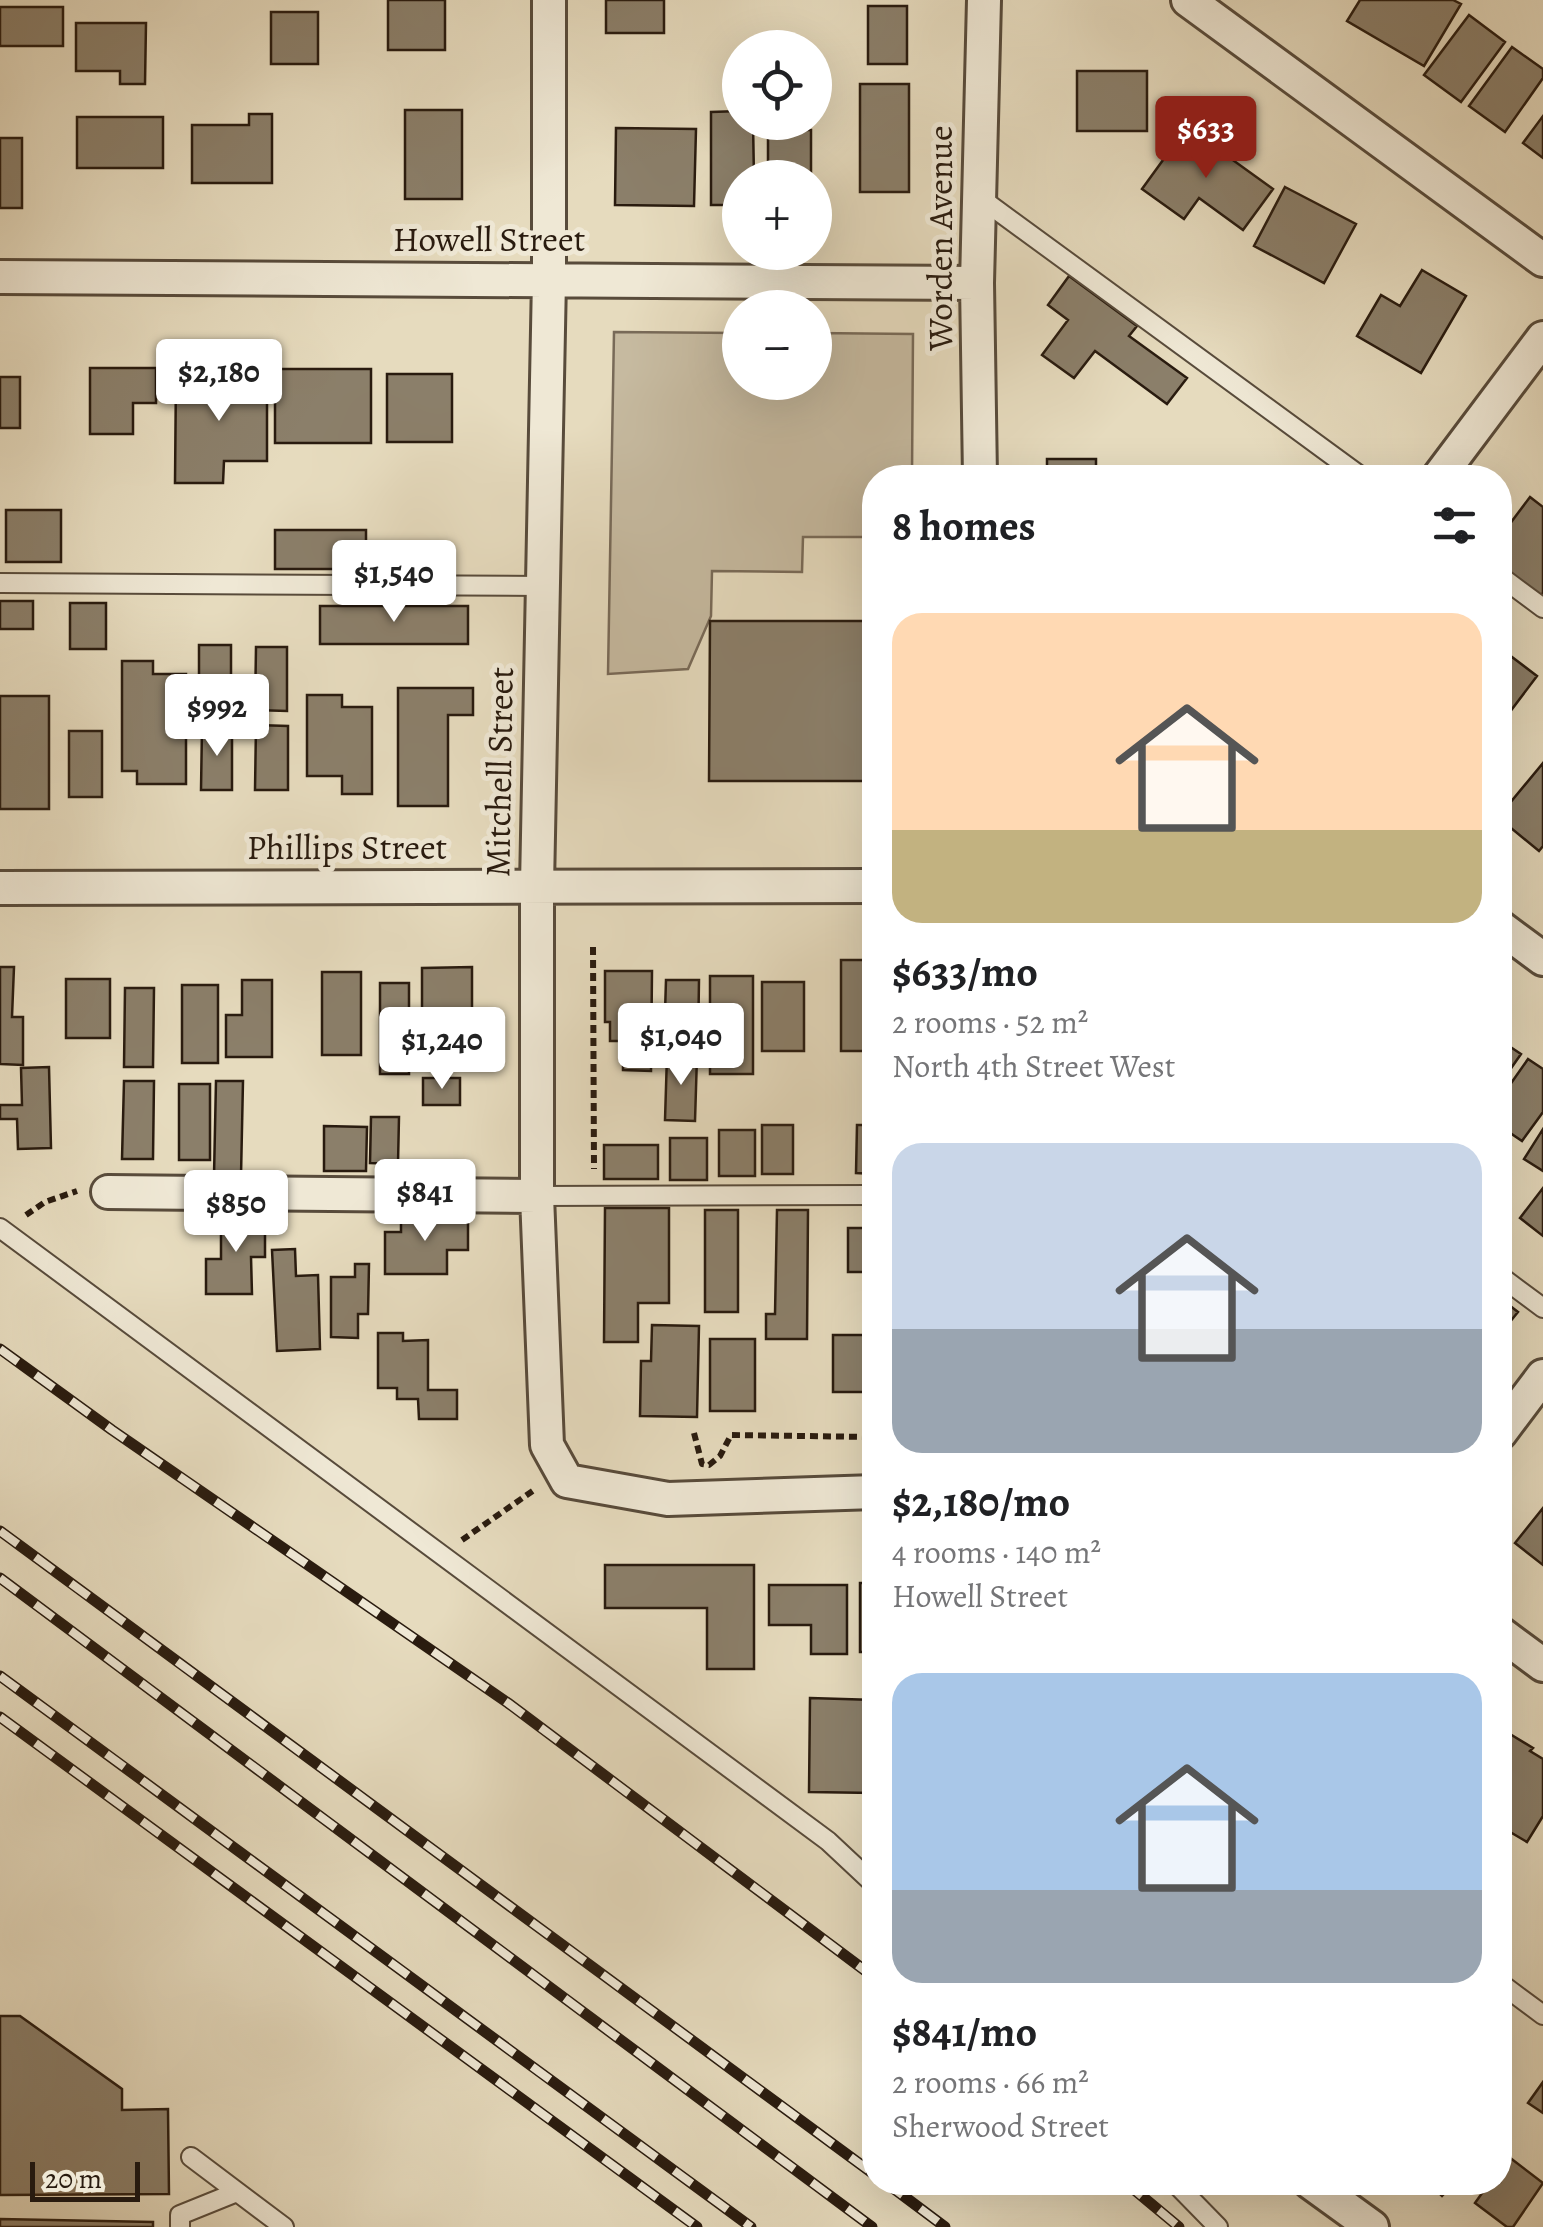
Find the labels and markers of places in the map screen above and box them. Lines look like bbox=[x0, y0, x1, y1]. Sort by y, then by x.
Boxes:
pin: $633 bbox=[1147, 96, 1265, 181]
pin: $2,180 bbox=[138, 339, 300, 424]
pin: $1,540 bbox=[313, 540, 475, 625]
pin: $992 bbox=[158, 674, 276, 759]
pin: $1,040 bbox=[600, 1003, 762, 1088]
pin: $1,240 bbox=[361, 1007, 523, 1092]
pin: $841 bbox=[366, 1159, 484, 1244]
pin: $850 bbox=[177, 1170, 295, 1255]

